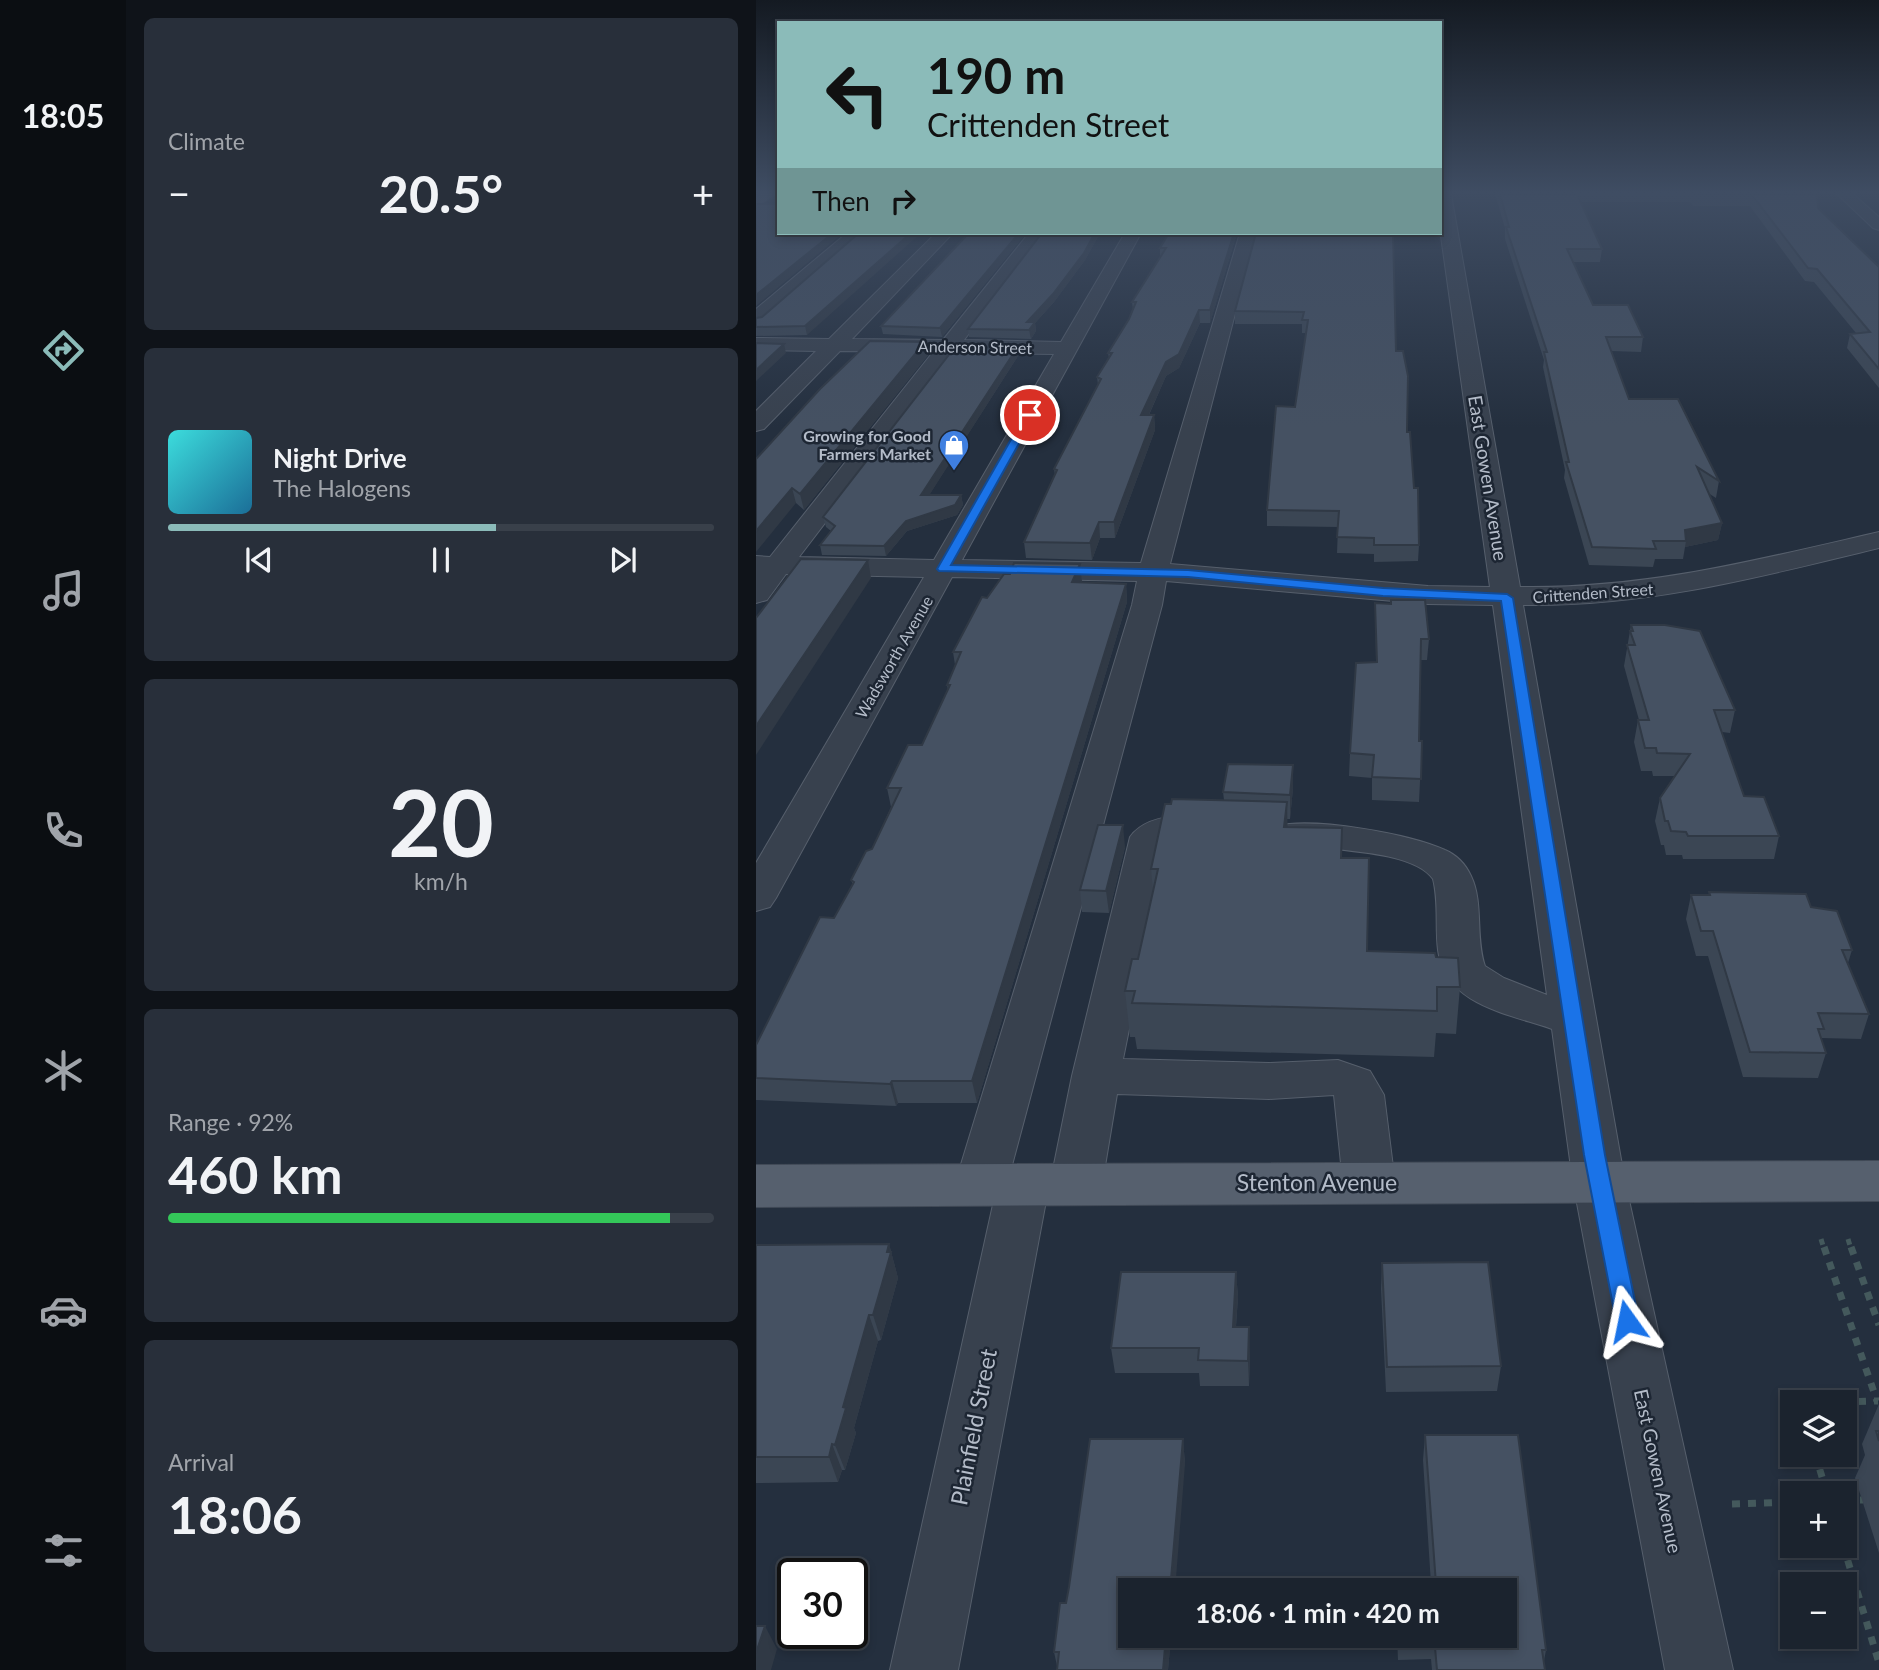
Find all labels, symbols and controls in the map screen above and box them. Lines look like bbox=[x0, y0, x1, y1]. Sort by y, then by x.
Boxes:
text: 190 m bbox=[927, 46, 1065, 104]
icon: left bbox=[812, 49, 903, 140]
text: 18:05 bbox=[22, 96, 104, 135]
text: Crittenden Street bbox=[927, 105, 1169, 144]
text: Climate bbox=[168, 127, 245, 155]
text: 20.5° bbox=[379, 162, 503, 224]
text: − bbox=[168, 170, 190, 216]
text: + bbox=[692, 170, 714, 216]
icon: right bbox=[884, 182, 922, 220]
text: Then bbox=[812, 185, 870, 217]
icon: directions bbox=[39, 326, 88, 375]
street label: Anderson Street bbox=[918, 336, 1032, 357]
pin bbox=[1000, 385, 1060, 445]
street label: East Gowen Avenue bbox=[1464, 394, 1513, 562]
icon: arrive bbox=[1011, 396, 1049, 434]
place label: Growing for Good Farmers Market bbox=[803, 426, 931, 463]
shop icon: Growing for Good Farmers Market bbox=[937, 428, 971, 472]
text: Night Drive bbox=[273, 442, 407, 474]
text: The Halogens bbox=[273, 474, 411, 502]
icon: previous bbox=[240, 541, 278, 579]
icon: pause bbox=[422, 541, 460, 579]
icon: next bbox=[604, 541, 642, 579]
icon: music bbox=[39, 566, 88, 615]
street label: Crittenden Street bbox=[1532, 579, 1654, 606]
street label: Wadsworth Avenue bbox=[851, 592, 936, 721]
text: 20 bbox=[388, 767, 494, 876]
icon: phone bbox=[39, 806, 88, 855]
text: km/h bbox=[414, 867, 468, 895]
icon: climate bbox=[39, 1046, 88, 1095]
text: Range · 92% bbox=[168, 1108, 293, 1136]
text: 460 km bbox=[168, 1143, 342, 1205]
street label: Stenton Avenue bbox=[1237, 1168, 1397, 1196]
position arrow bbox=[1590, 1284, 1664, 1358]
icon: car bbox=[39, 1286, 88, 1335]
street label: Plainfield Street bbox=[944, 1345, 1002, 1507]
street label: East Gowen Avenue bbox=[1630, 1387, 1687, 1555]
map controls bbox=[1780, 1390, 1857, 1649]
button: layers bbox=[1780, 1390, 1857, 1467]
text: Arrival bbox=[168, 1448, 234, 1476]
button: + bbox=[1780, 1481, 1857, 1558]
text: 18:06 bbox=[168, 1483, 302, 1545]
icon: filters bbox=[39, 1526, 88, 1575]
speed limit sign: 30 bbox=[777, 1558, 868, 1649]
button: − bbox=[1780, 1572, 1857, 1649]
text: 18:06 · 1 min · 420 m bbox=[1195, 1597, 1440, 1629]

